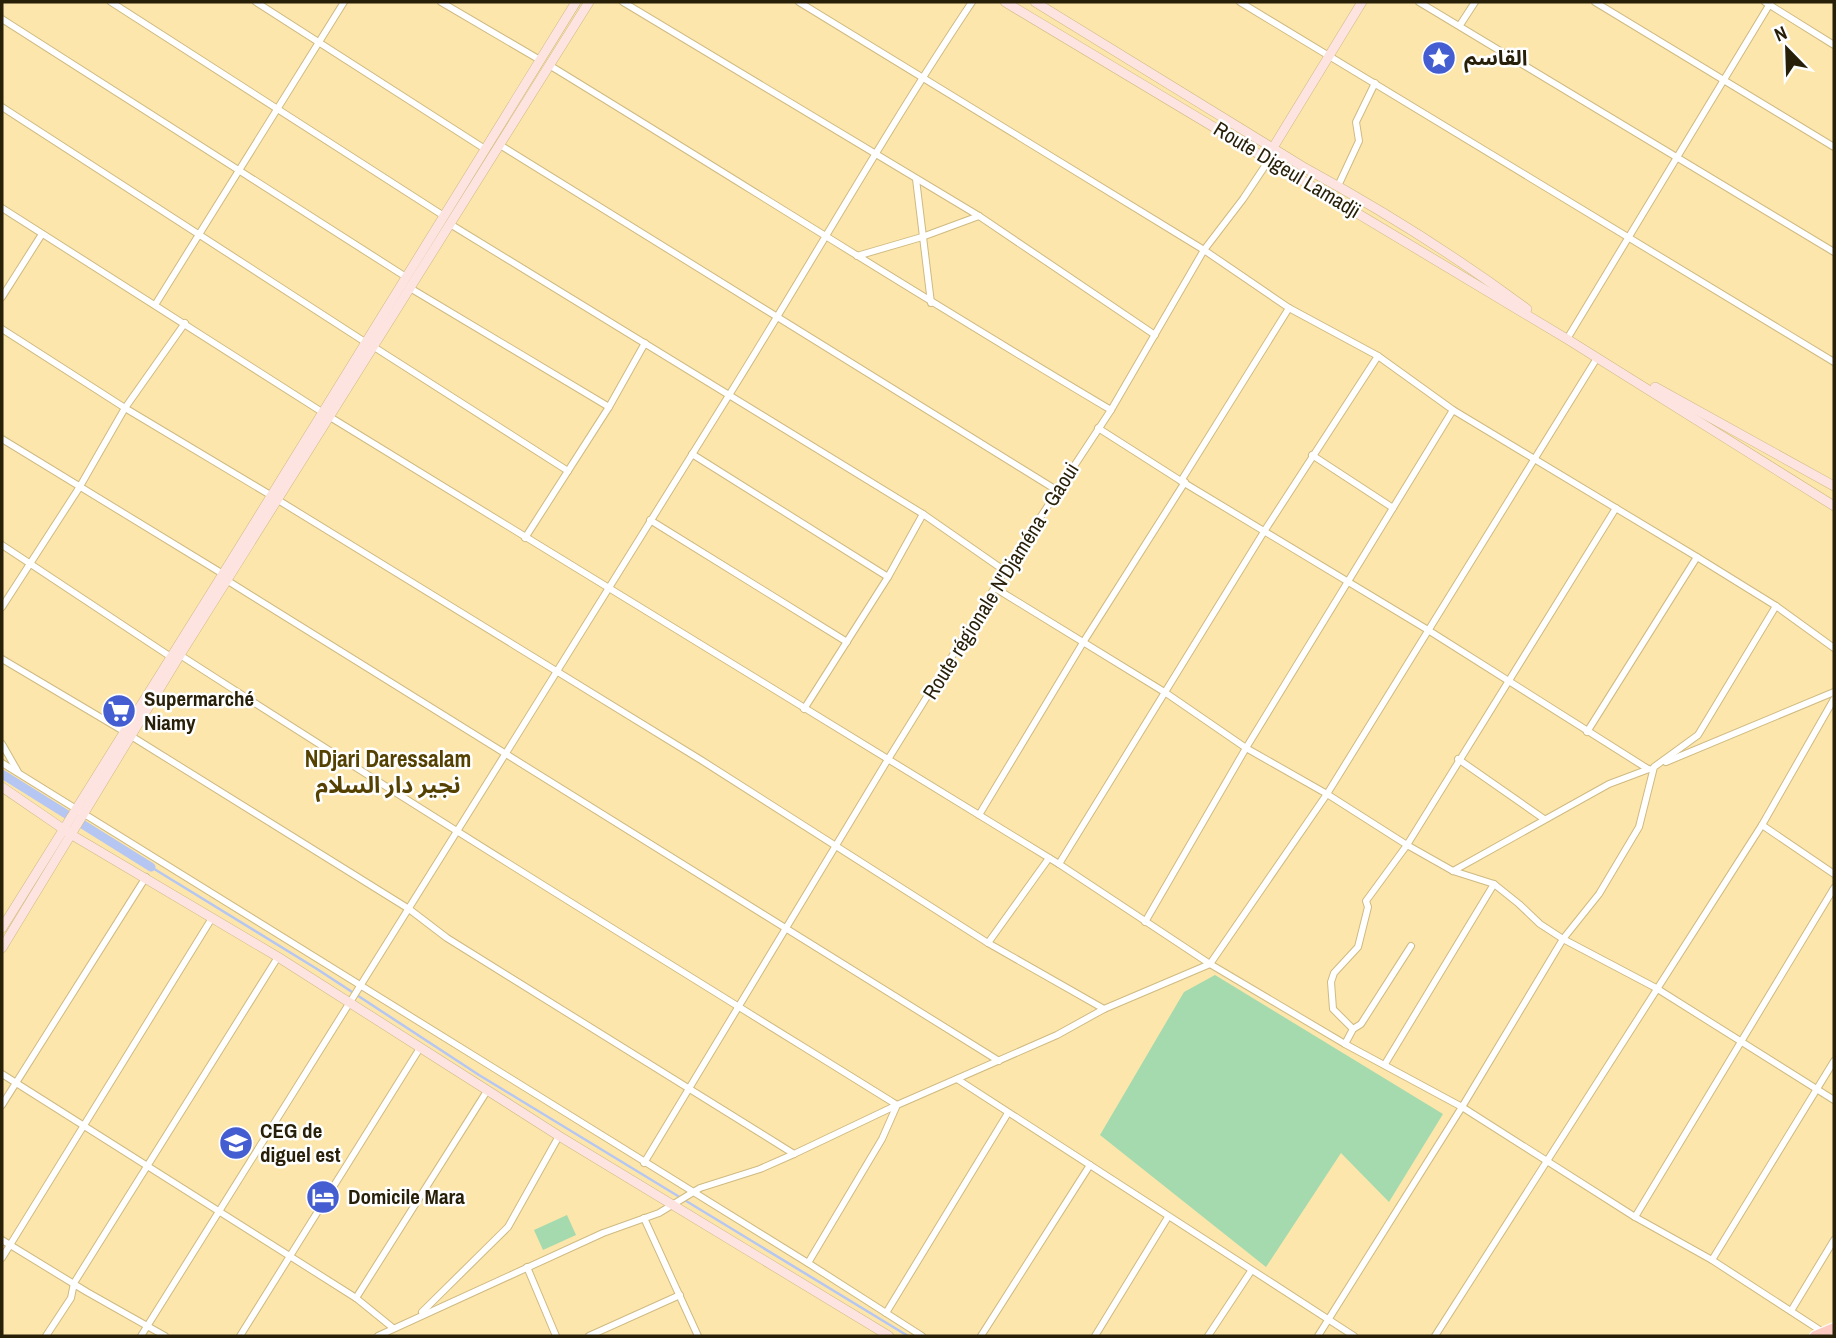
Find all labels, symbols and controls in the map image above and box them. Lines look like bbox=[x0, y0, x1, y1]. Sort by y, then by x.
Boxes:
north arrow bbox=[1752, 14, 1822, 84]
text: N bbox=[1770, 19, 1791, 48]
place icon: القاسم bbox=[1420, 39, 1458, 77]
place label: القاسم bbox=[1464, 43, 1528, 73]
street label: Route Digeul Lamadji bbox=[1208, 114, 1366, 225]
street label: Route régionale N'Djaména - Gaoui bbox=[916, 457, 1086, 705]
place label: Supermarché Niamy bbox=[144, 684, 254, 737]
supermarket icon: Supermarché Niamy bbox=[100, 692, 138, 730]
district label: NDjari Daressalam نجير دار السلام bbox=[305, 743, 471, 803]
place label: CEG de diguel est bbox=[260, 1116, 341, 1169]
school or university icon: CEG de diguel est bbox=[217, 1124, 255, 1162]
hotel icon: Domicile Mara bbox=[304, 1178, 342, 1216]
place label: Domicile Mara bbox=[348, 1182, 465, 1211]

